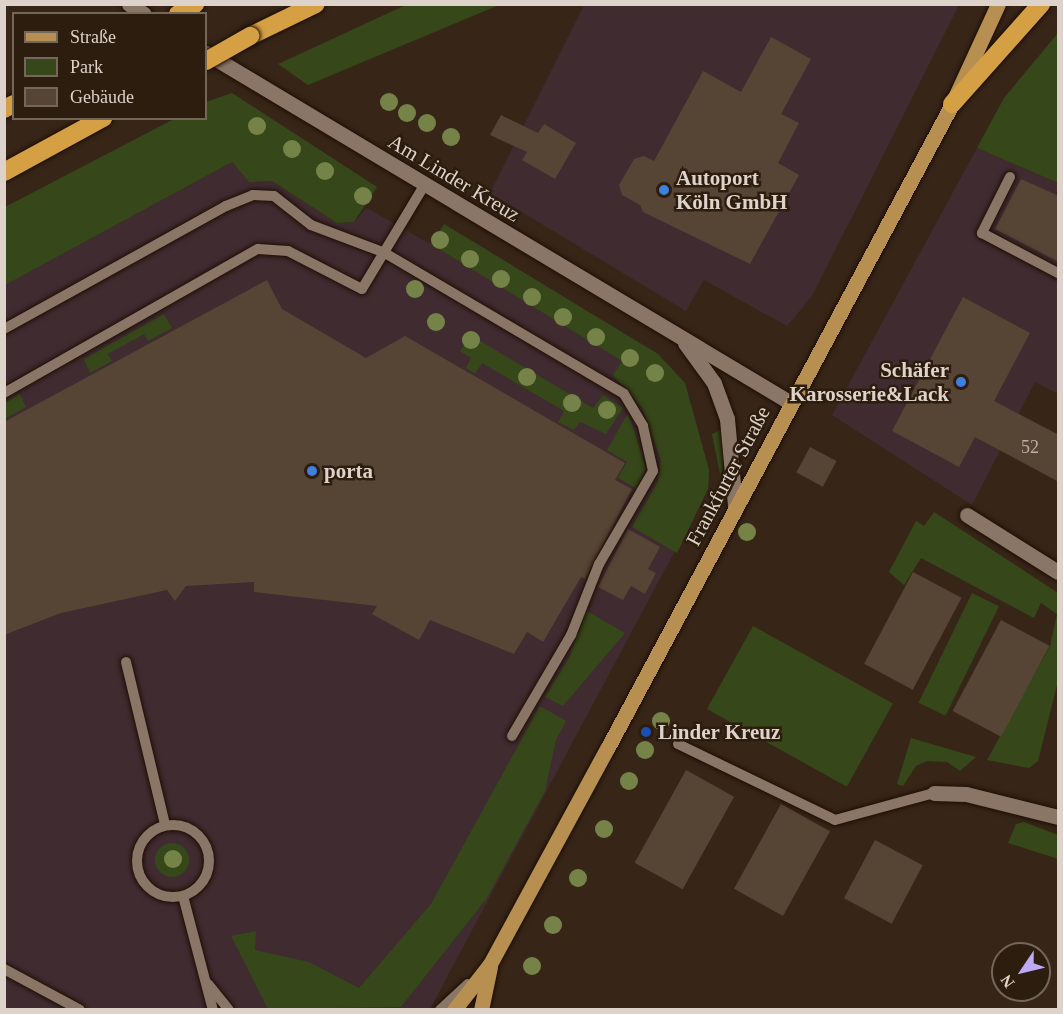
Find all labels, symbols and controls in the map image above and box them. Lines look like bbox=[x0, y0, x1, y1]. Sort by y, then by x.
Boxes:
legend bbox=[12, 12, 207, 120]
text: Straße bbox=[70, 27, 116, 47]
text: Park bbox=[70, 57, 103, 77]
text: Gebäude bbox=[70, 87, 134, 107]
street label: Am Linder Kreuz bbox=[384, 129, 524, 227]
place label: Autoport Köln GmbH bbox=[676, 165, 787, 215]
marker: Autoport Köln GmbH bbox=[657, 183, 671, 197]
place label: Schäfer Karosserie&Lack bbox=[790, 357, 949, 407]
marker: Schäfer Karosserie&Lack bbox=[954, 375, 968, 389]
street label: Frankfurter Straße bbox=[681, 402, 775, 550]
house number: 52 bbox=[1021, 436, 1039, 458]
place label: porta bbox=[324, 458, 373, 484]
marker: porta bbox=[305, 464, 319, 478]
place label: Linder Kreuz bbox=[658, 719, 781, 745]
marker: Linder Kreuz bbox=[639, 725, 653, 739]
north arrow bbox=[991, 942, 1051, 1002]
text: N bbox=[997, 972, 1018, 991]

